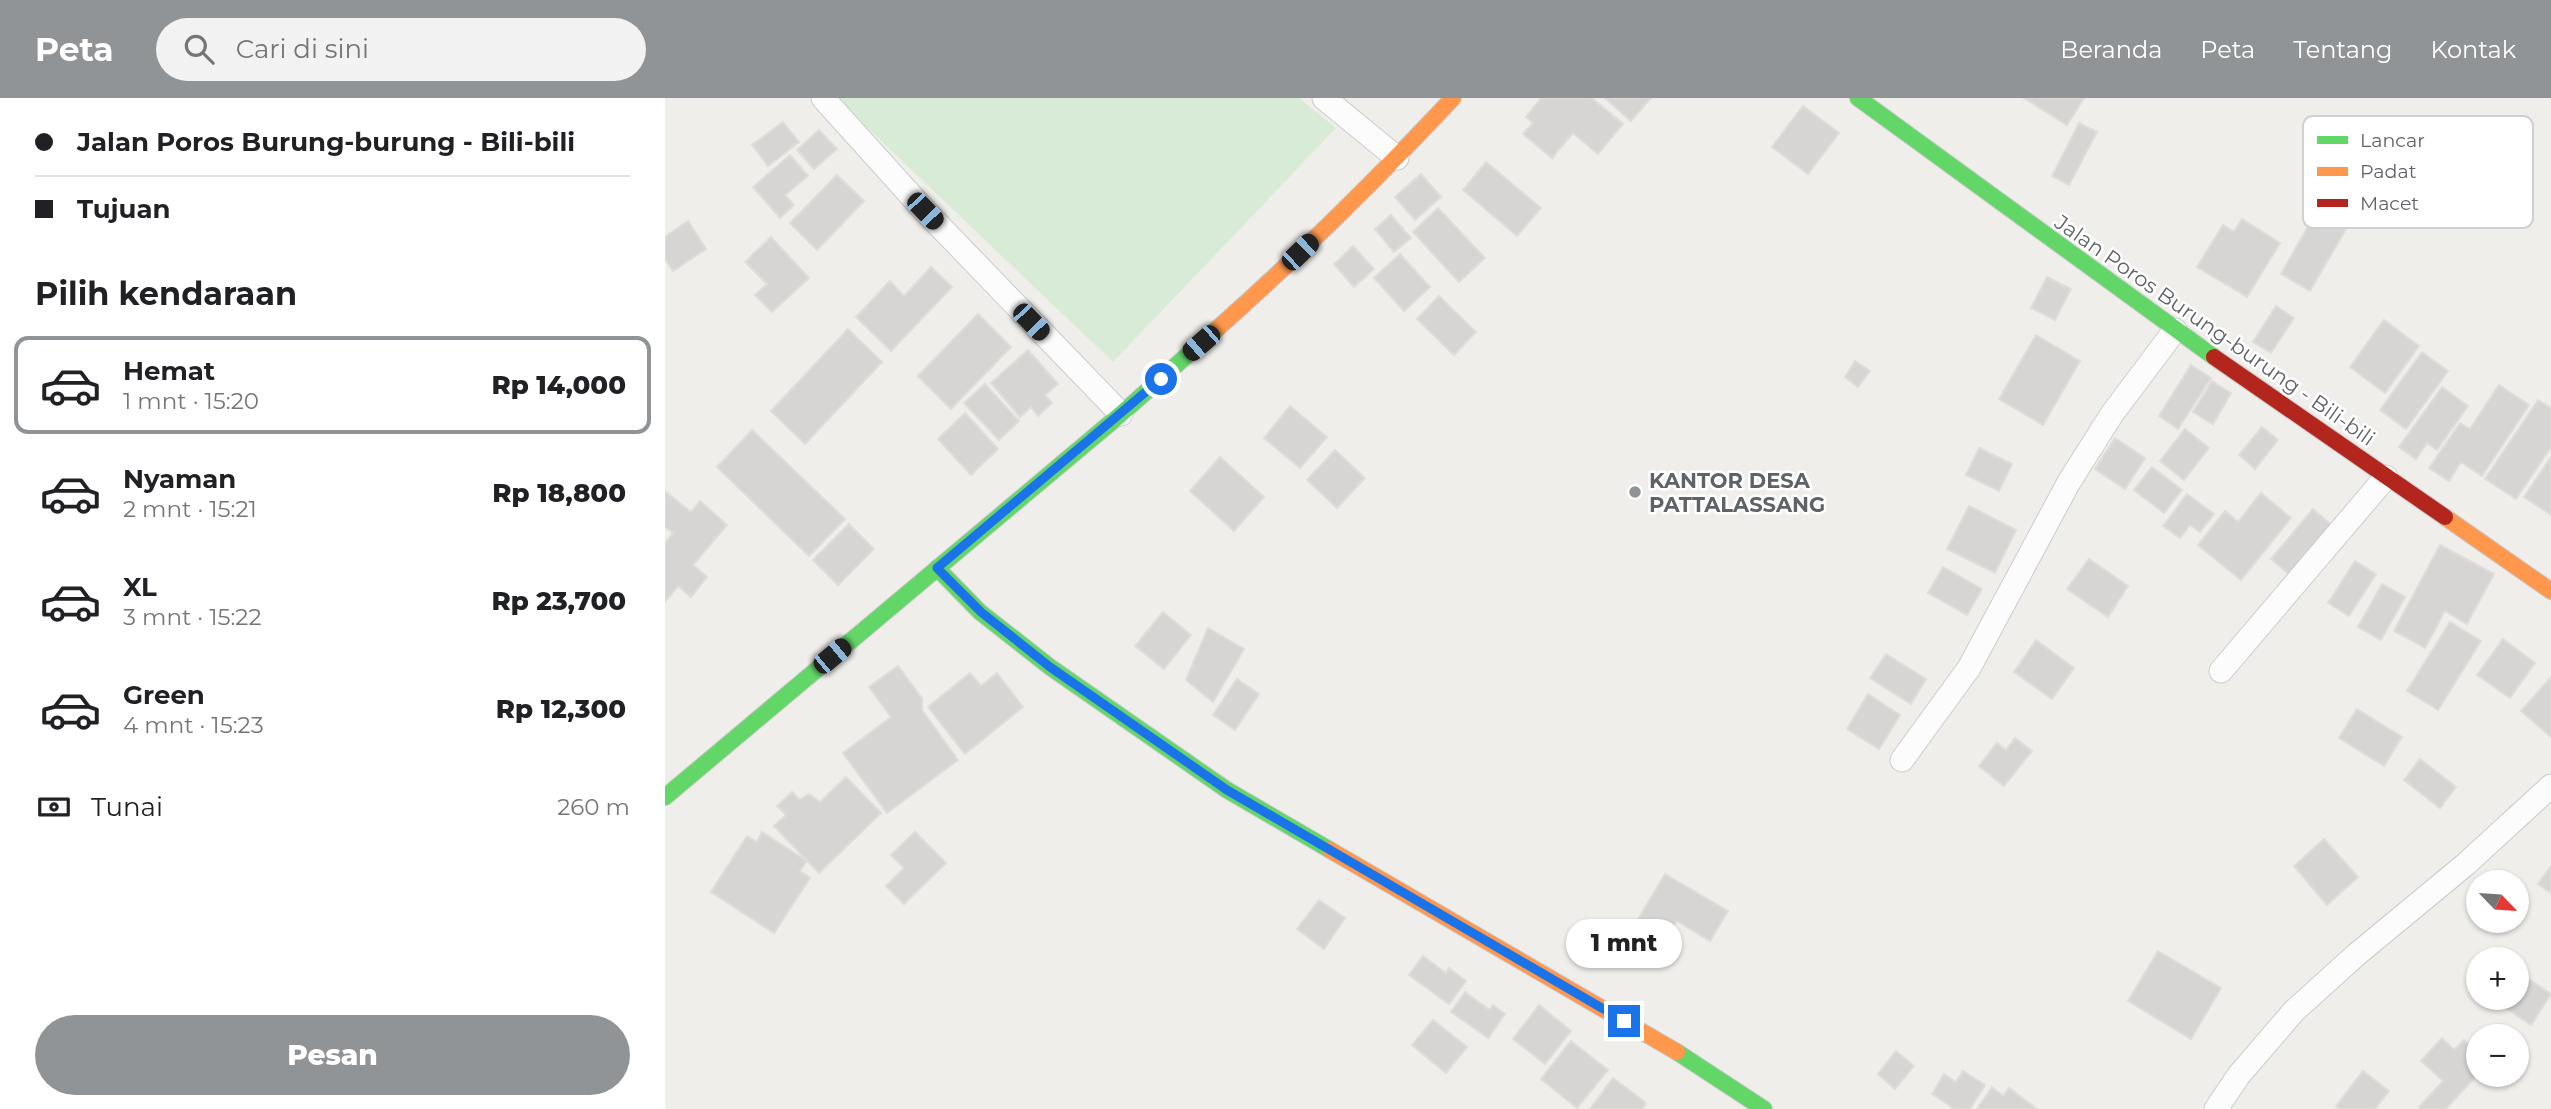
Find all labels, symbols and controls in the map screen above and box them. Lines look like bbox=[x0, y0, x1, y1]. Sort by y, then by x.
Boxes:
search box bbox=[156, 18, 646, 81]
text: Peta bbox=[35, 29, 114, 69]
icon: search bbox=[180, 30, 218, 68]
text: Cari di sini bbox=[236, 33, 369, 65]
text: Beranda bbox=[2060, 35, 2162, 64]
text: Peta bbox=[2200, 35, 2255, 64]
text: Tentang bbox=[2293, 35, 2392, 64]
text: Kontak bbox=[2430, 35, 2516, 64]
legend bbox=[2303, 116, 2533, 228]
text: Jalan Poros Burung-burung - Bili-bili bbox=[77, 126, 575, 158]
text: Lancar bbox=[2360, 129, 2425, 152]
text: Padat bbox=[2360, 160, 2417, 183]
car bbox=[903, 189, 948, 233]
text: Macet bbox=[2360, 192, 2419, 215]
text: Tujuan bbox=[77, 193, 170, 225]
street label: Jalan Poros Burung-burung - Bili-bili bbox=[2049, 209, 2380, 451]
car bbox=[1278, 230, 1323, 274]
text: Pilih kendaraan bbox=[35, 274, 297, 313]
car bbox=[1009, 300, 1054, 344]
car bbox=[1179, 321, 1224, 365]
icon: car bbox=[39, 354, 102, 417]
text: Hemat bbox=[123, 355, 215, 387]
route start bbox=[1145, 363, 1177, 395]
text: Rp 14,000 bbox=[491, 369, 626, 401]
text: 1 mnt · 15:20 bbox=[123, 387, 259, 415]
icon: car bbox=[39, 462, 102, 525]
text: Nyaman bbox=[123, 463, 236, 495]
place label: KANTOR DESA PATTALASSANG bbox=[1649, 468, 1825, 517]
text: Rp 18,800 bbox=[492, 477, 626, 509]
marker: KANTOR DESA PATTALASSANG bbox=[1627, 484, 1643, 500]
text: 2 mnt · 15:21 bbox=[123, 495, 257, 523]
icon: car bbox=[39, 570, 102, 633]
text: XL bbox=[123, 571, 157, 603]
text: Rp 23,700 bbox=[491, 585, 626, 617]
text: 3 mnt · 15:22 bbox=[123, 603, 261, 631]
car bbox=[810, 634, 855, 678]
icon: car bbox=[39, 678, 102, 741]
text: Green bbox=[123, 679, 205, 711]
text: Rp 12,300 bbox=[496, 693, 626, 725]
text: 4 mnt · 15:23 bbox=[123, 711, 264, 739]
icon: cash bbox=[35, 788, 73, 826]
text: Tunai bbox=[91, 791, 163, 823]
text: 260 m bbox=[557, 793, 630, 821]
north arrow bbox=[2466, 870, 2529, 933]
map controls bbox=[2466, 870, 2529, 1087]
callout: 1 mnt bbox=[1566, 920, 1682, 968]
text: 1 mnt bbox=[1591, 929, 1657, 957]
button: + bbox=[2466, 947, 2529, 1010]
route end bbox=[1608, 1005, 1640, 1037]
button: Pesan bbox=[35, 1015, 630, 1095]
button: − bbox=[2466, 1024, 2529, 1087]

